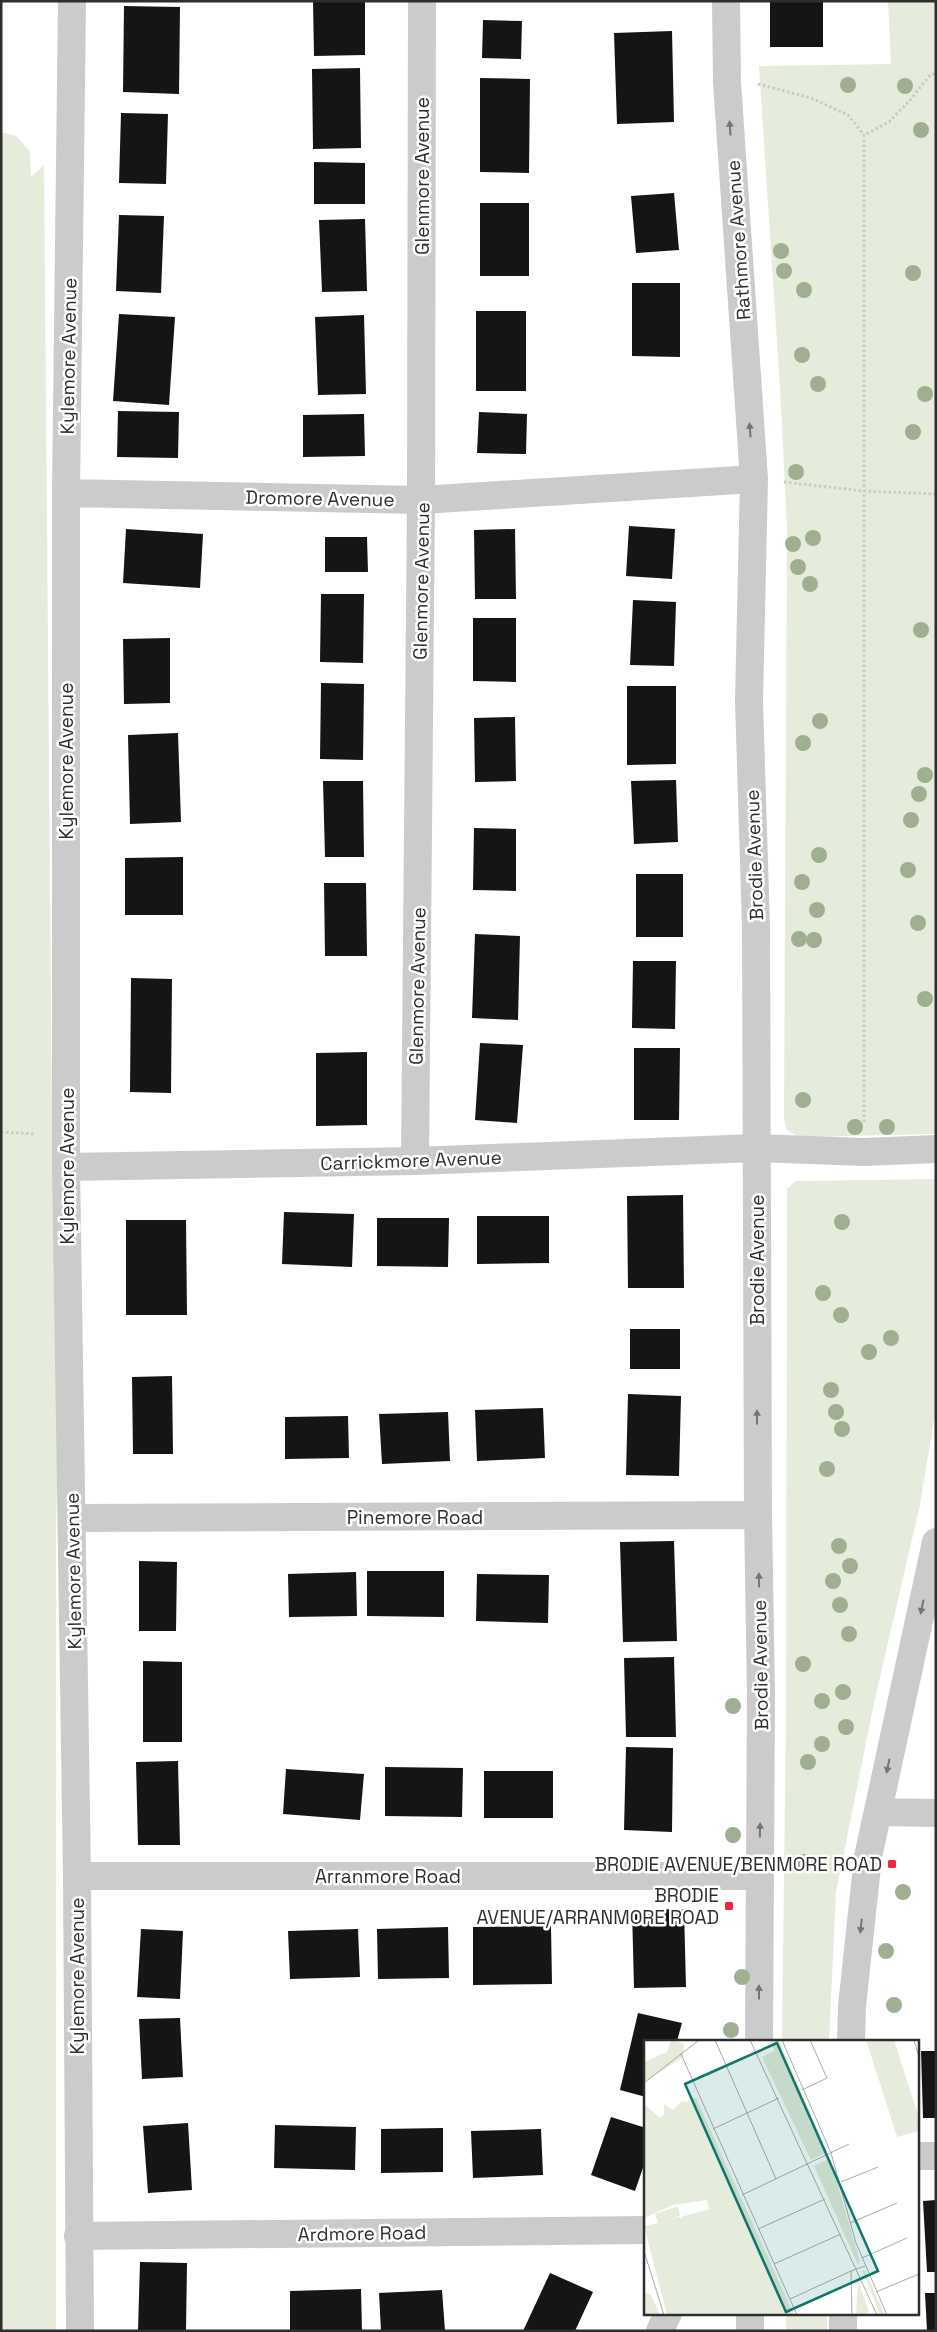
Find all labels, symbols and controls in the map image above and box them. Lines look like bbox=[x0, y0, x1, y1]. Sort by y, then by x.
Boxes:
street label: Glenmore Avenue bbox=[410, 97, 435, 255]
one-way arrow bbox=[726, 120, 734, 136]
street label: Rathmore Avenue bbox=[720, 159, 757, 321]
street label: Kylemore Avenue bbox=[55, 277, 82, 435]
one-way arrow bbox=[746, 422, 754, 438]
street label: Dromore Avenue bbox=[245, 485, 395, 512]
street label: Glenmore Avenue bbox=[408, 502, 435, 660]
street label: Kylemore Avenue bbox=[54, 683, 79, 839]
street label: Brodie Avenue bbox=[740, 789, 769, 921]
street label: Glenmore Avenue bbox=[404, 907, 431, 1065]
street label: Kylemore Avenue bbox=[55, 1088, 80, 1244]
street label: Carrickmore Avenue bbox=[320, 1145, 502, 1176]
street label: Brodie Avenue bbox=[745, 1195, 770, 1326]
one-way arrow bbox=[753, 1409, 761, 1425]
street label: Kylemore Avenue bbox=[60, 1492, 87, 1650]
street label: Pinemore Road bbox=[347, 1505, 483, 1530]
one-way arrow bbox=[755, 1571, 763, 1587]
street label: Brodie Avenue bbox=[747, 1599, 774, 1731]
one-way arrow bbox=[918, 1600, 926, 1615]
one-way arrow bbox=[884, 1758, 892, 1774]
one-way arrow bbox=[756, 1821, 764, 1837]
place label: BRODIE AVENUE/BENMORE ROAD bbox=[595, 1852, 882, 1877]
marker: BRODIE AVENUE/BENMORE ROAD bbox=[886, 1858, 898, 1870]
street label: Arranmore Road bbox=[315, 1864, 461, 1889]
place label: BRODIE AVENUE/ARRANMORE ROAD bbox=[476, 1883, 719, 1930]
street label: Kylemore Avenue bbox=[65, 1898, 90, 2054]
marker: BRODIE AVENUE/ARRANMORE ROAD bbox=[723, 1900, 735, 1912]
one-way arrow bbox=[857, 1918, 865, 1934]
one-way arrow bbox=[755, 1984, 763, 2000]
inset map bbox=[644, 2040, 920, 2314]
street label: Ardmore Road bbox=[297, 2220, 427, 2247]

